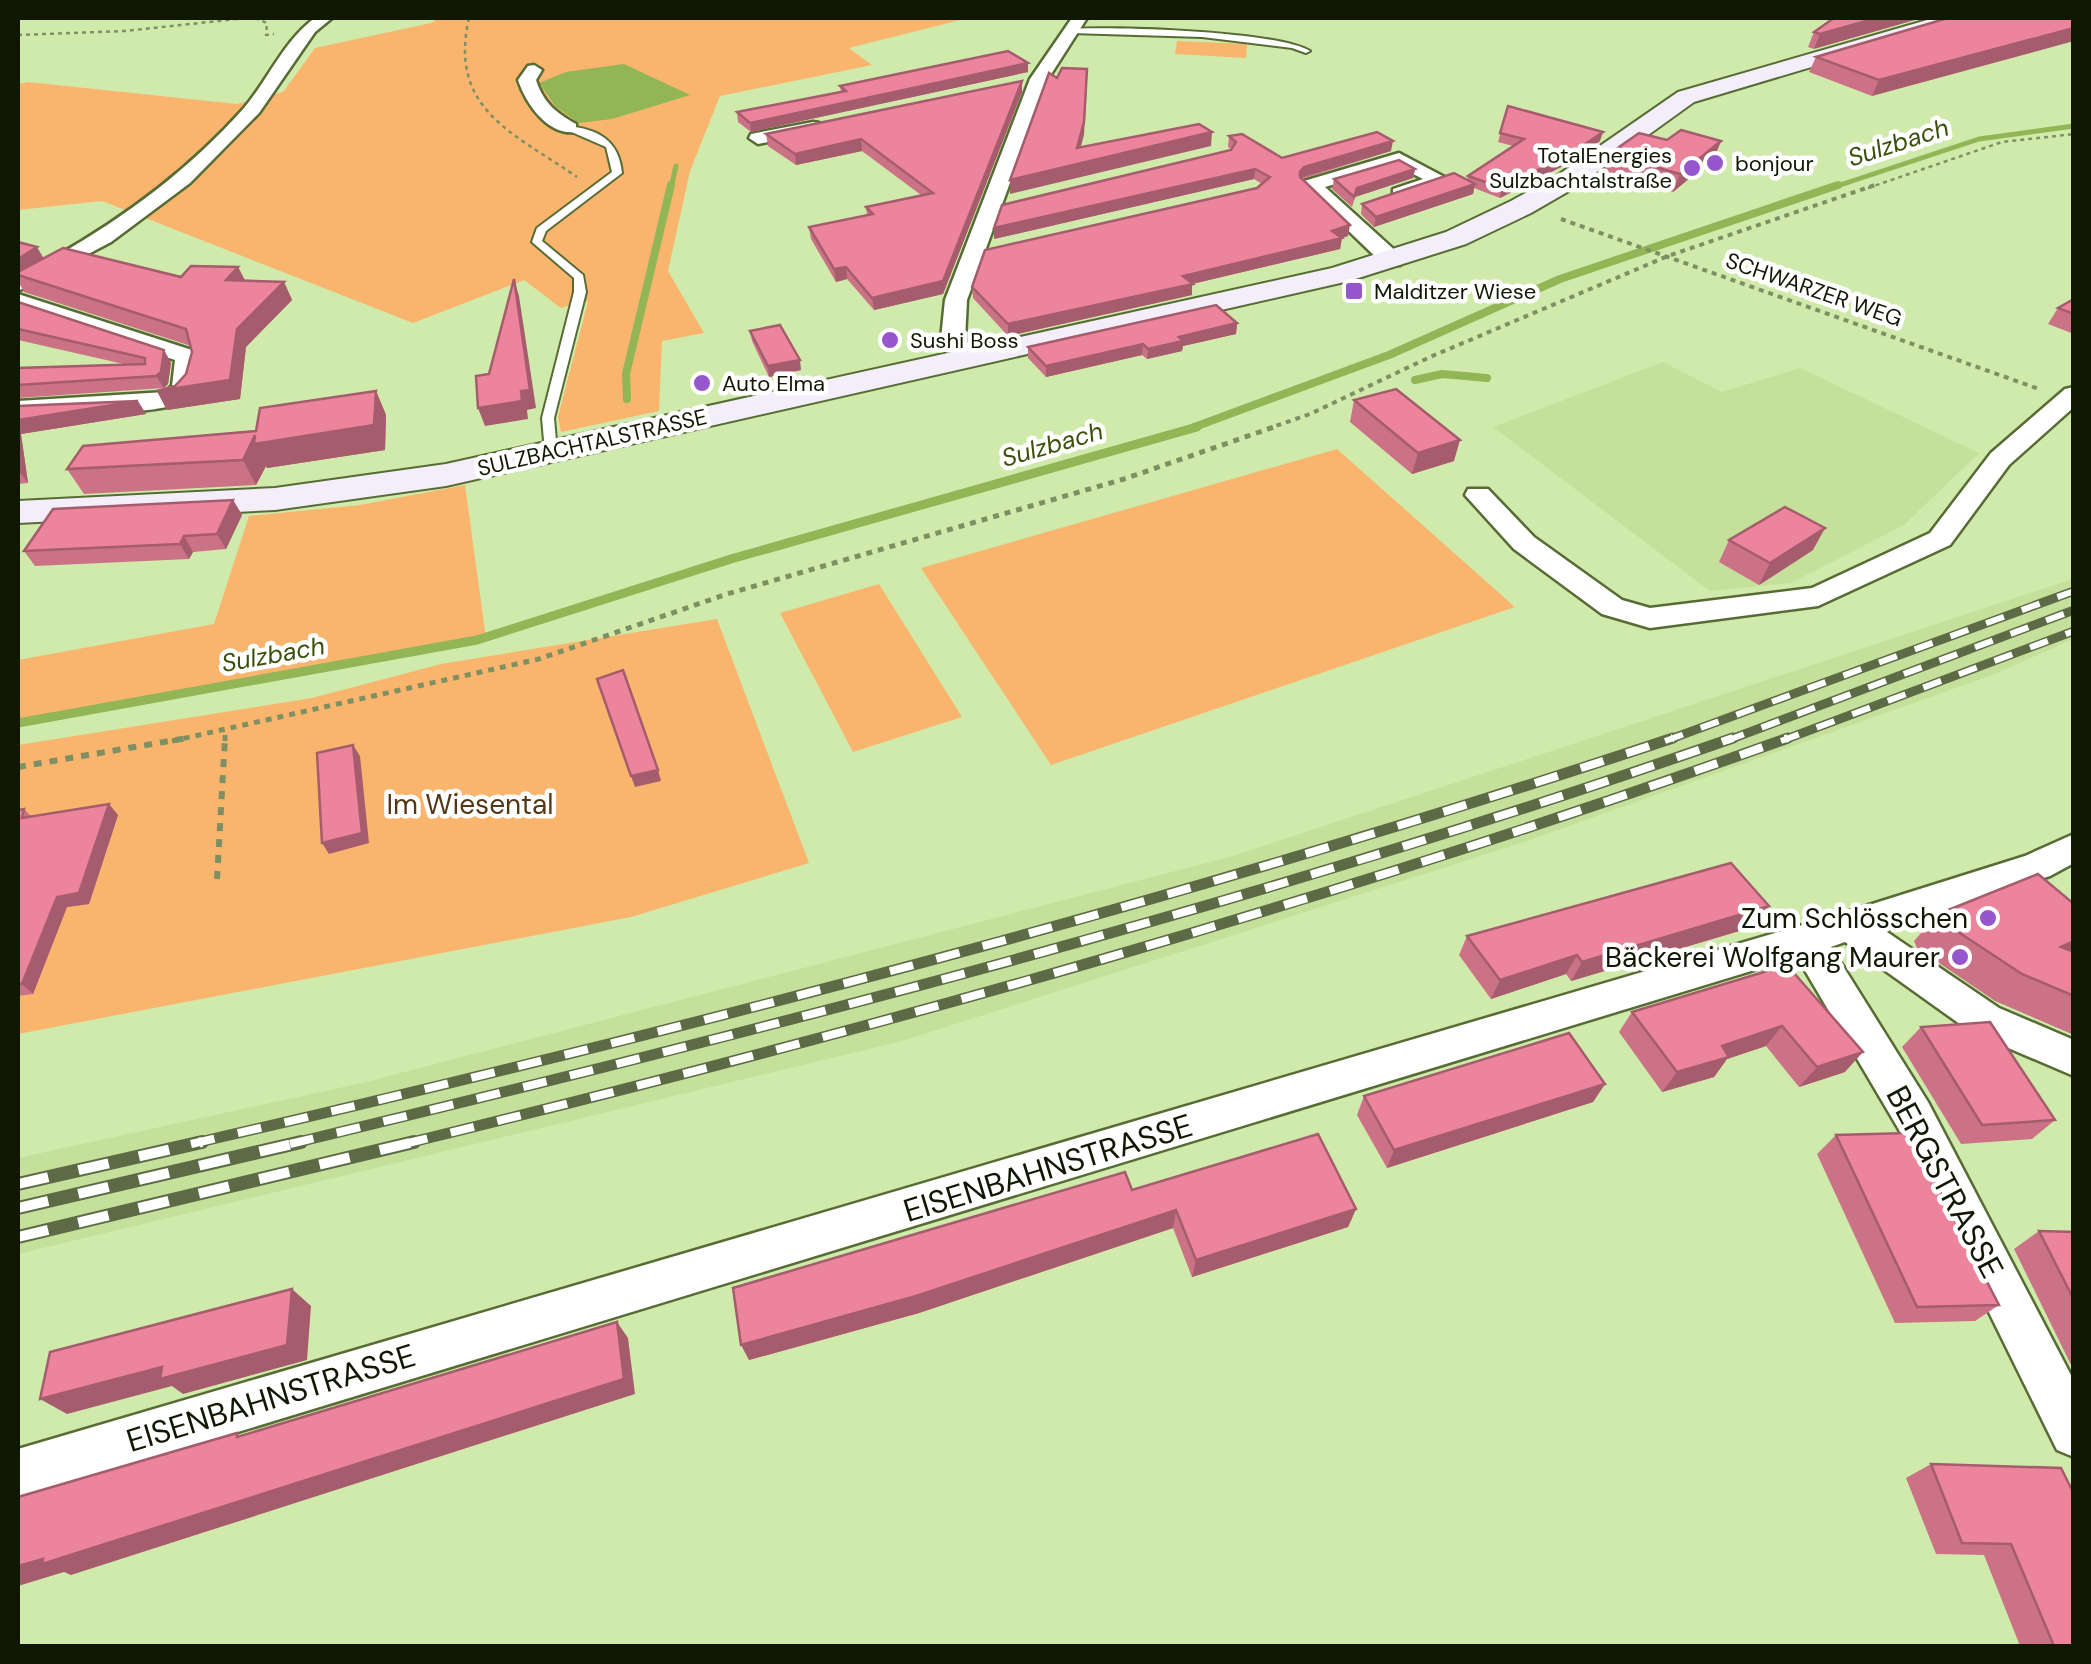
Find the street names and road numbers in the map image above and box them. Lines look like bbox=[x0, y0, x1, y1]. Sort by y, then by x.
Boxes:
street label: SCHWARZER WEG bbox=[1722, 246, 1906, 333]
street label: SULZBACHTALSTRASSE bbox=[475, 402, 710, 483]
street label: BERGSTRASSE bbox=[1877, 1079, 2013, 1285]
street label: EISENBAHNSTRASSE bbox=[899, 1104, 1197, 1232]
street label: EISENBAHNSTRASSE bbox=[122, 1334, 420, 1462]

